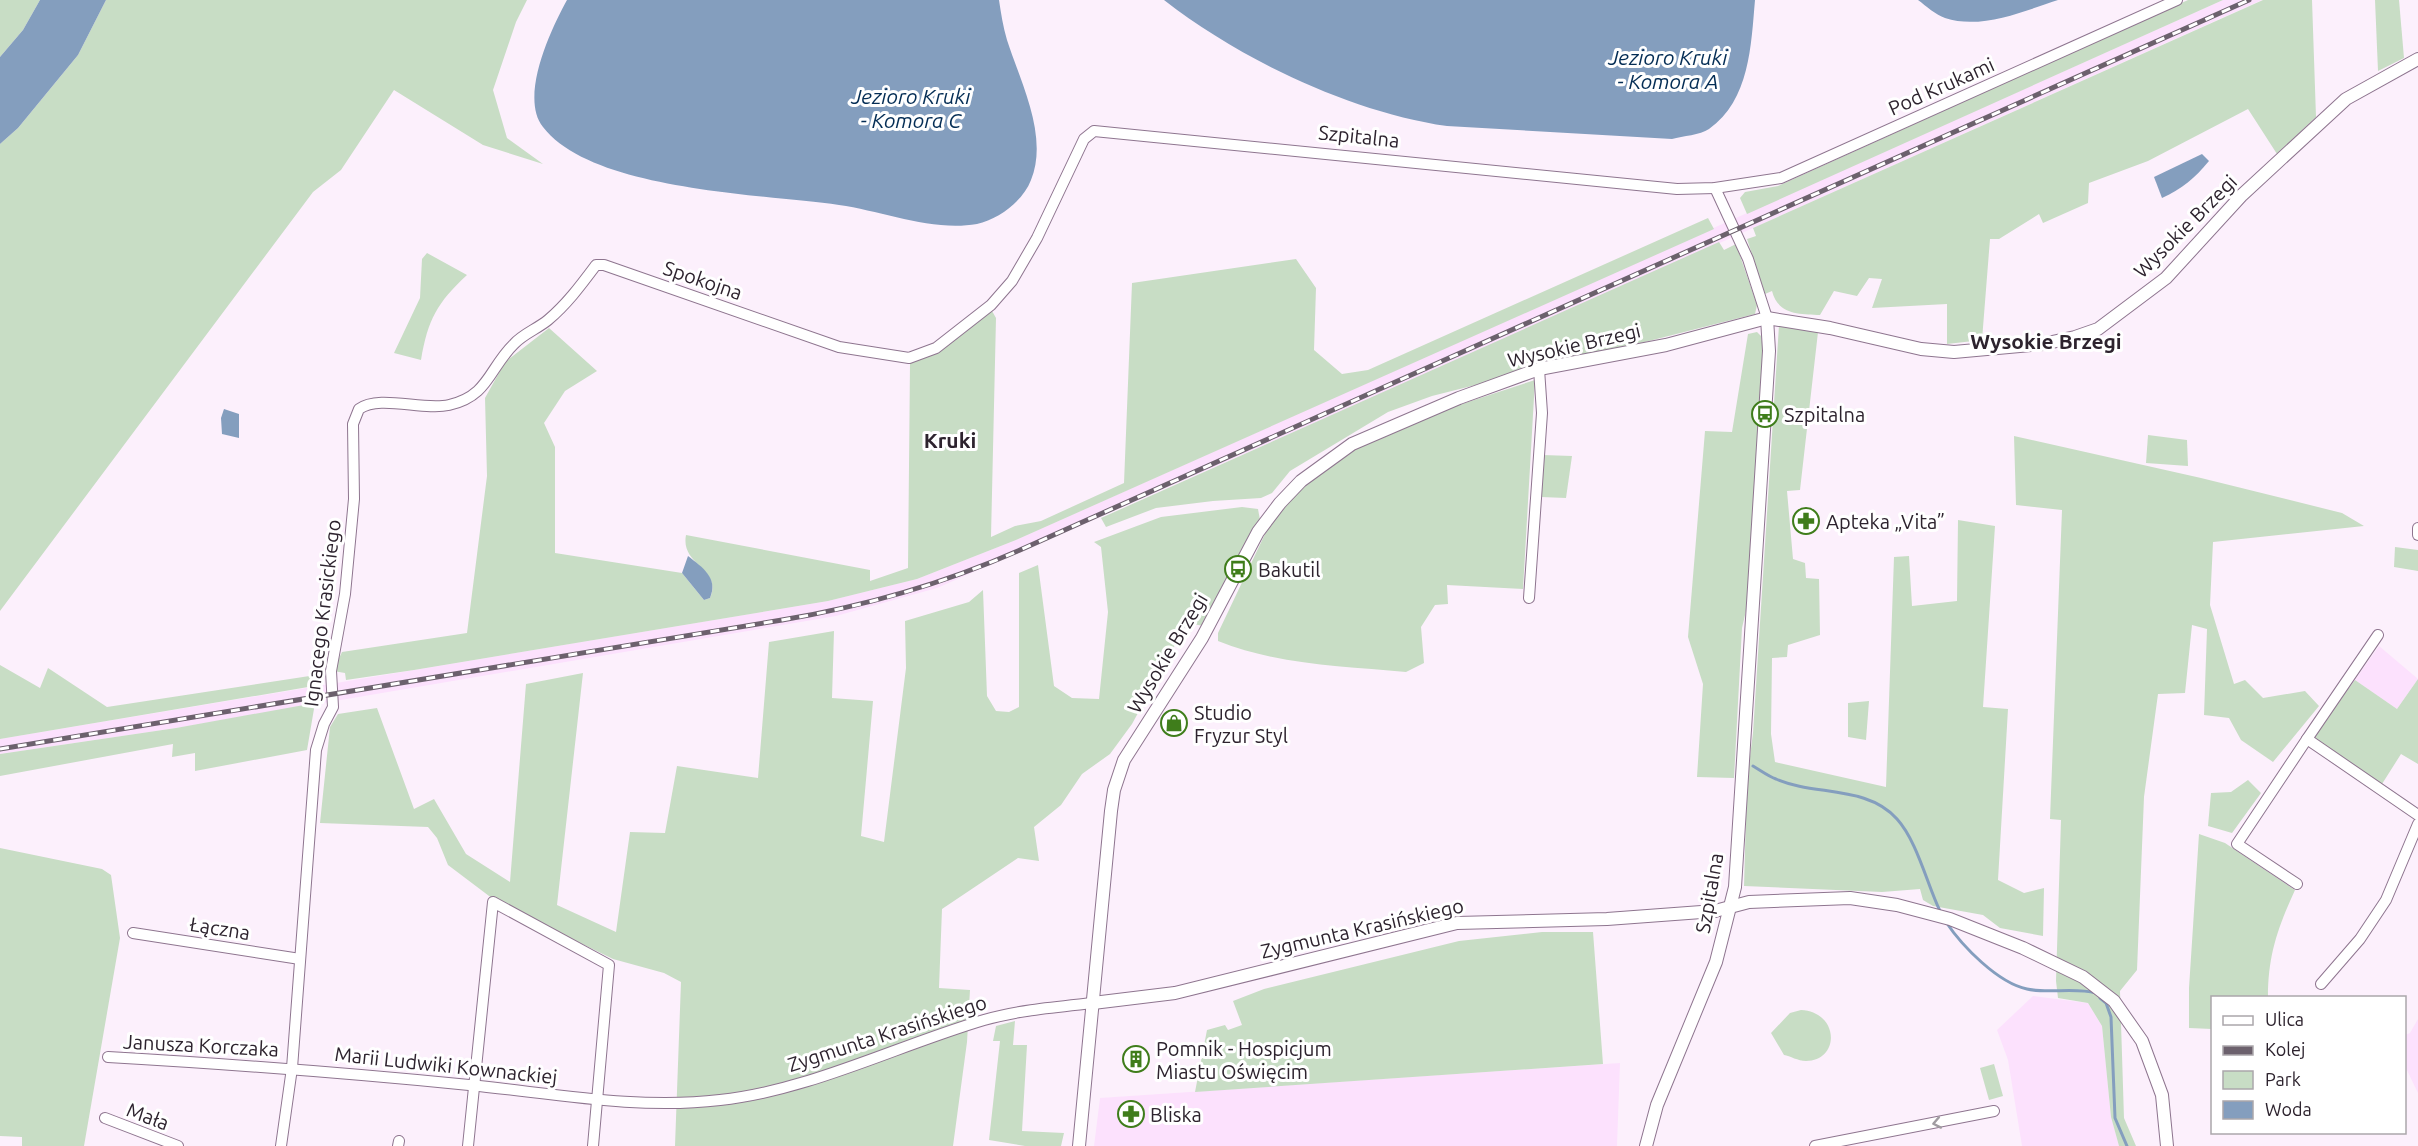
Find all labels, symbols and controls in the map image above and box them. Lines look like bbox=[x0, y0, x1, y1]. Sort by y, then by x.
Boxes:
water label: Jezioro Kruki - Komora A bbox=[1607, 45, 1728, 93]
street label: Pod Krukami bbox=[1885, 52, 1997, 120]
water label: Jezioro Kruki - Komora C bbox=[850, 84, 971, 132]
street label: Szpitalna bbox=[1317, 120, 1401, 152]
street label: Wysokie Brzegi bbox=[2129, 170, 2241, 282]
street label: Spokojna bbox=[661, 256, 745, 304]
street label: Wysokie Brzegi bbox=[1505, 319, 1643, 371]
district label: Wysokie Brzegi bbox=[1970, 329, 2122, 353]
bus stop icon: Szpitalna bbox=[1750, 399, 1780, 429]
place label: Szpitalna bbox=[1784, 403, 1865, 426]
district label: Kruki bbox=[924, 428, 976, 452]
pharmacy icon: Apteka „Vita” bbox=[1791, 506, 1821, 536]
place label: Apteka „Vita” bbox=[1826, 510, 1945, 533]
street label: Ignacego Krasickiego bbox=[299, 518, 345, 708]
bus stop icon: Bakutil bbox=[1223, 554, 1253, 584]
place label: Bakutil bbox=[1258, 558, 1320, 581]
street label: Wysokie Brzegi bbox=[1122, 589, 1212, 717]
place label: Studio Fryzur Styl bbox=[1194, 701, 1288, 747]
shop icon: Studio Fryzur Styl bbox=[1159, 708, 1189, 738]
street label: Szpitalna bbox=[1691, 851, 1727, 935]
street label: Zygmunta Krasińskiego bbox=[1258, 893, 1466, 963]
street label: Łączna bbox=[188, 912, 252, 944]
street label: Zygmunta Krasińskiego bbox=[785, 990, 989, 1076]
legend bbox=[2211, 996, 2406, 1134]
text: Ulica bbox=[2265, 1009, 2304, 1029]
street label: Janusza Korczaka bbox=[123, 1029, 279, 1061]
place label: Pomnik - Hospicjum Miastu Oświęcim bbox=[1156, 1037, 1332, 1083]
text: Kolej bbox=[2265, 1039, 2305, 1059]
street label: Marii Ludwiki Kownackiej bbox=[334, 1042, 558, 1088]
building icon: Pomnik - Hospicjum Miastu Oświęcim bbox=[1121, 1044, 1151, 1074]
text: Park bbox=[2265, 1069, 2301, 1089]
street label: Mała bbox=[124, 1098, 172, 1134]
pharmacy icon: Bliska bbox=[1116, 1099, 1146, 1129]
text: Woda bbox=[2265, 1099, 2312, 1119]
place label: Bliska bbox=[1150, 1103, 1202, 1126]
one-way arrow bbox=[1932, 1116, 1942, 1129]

